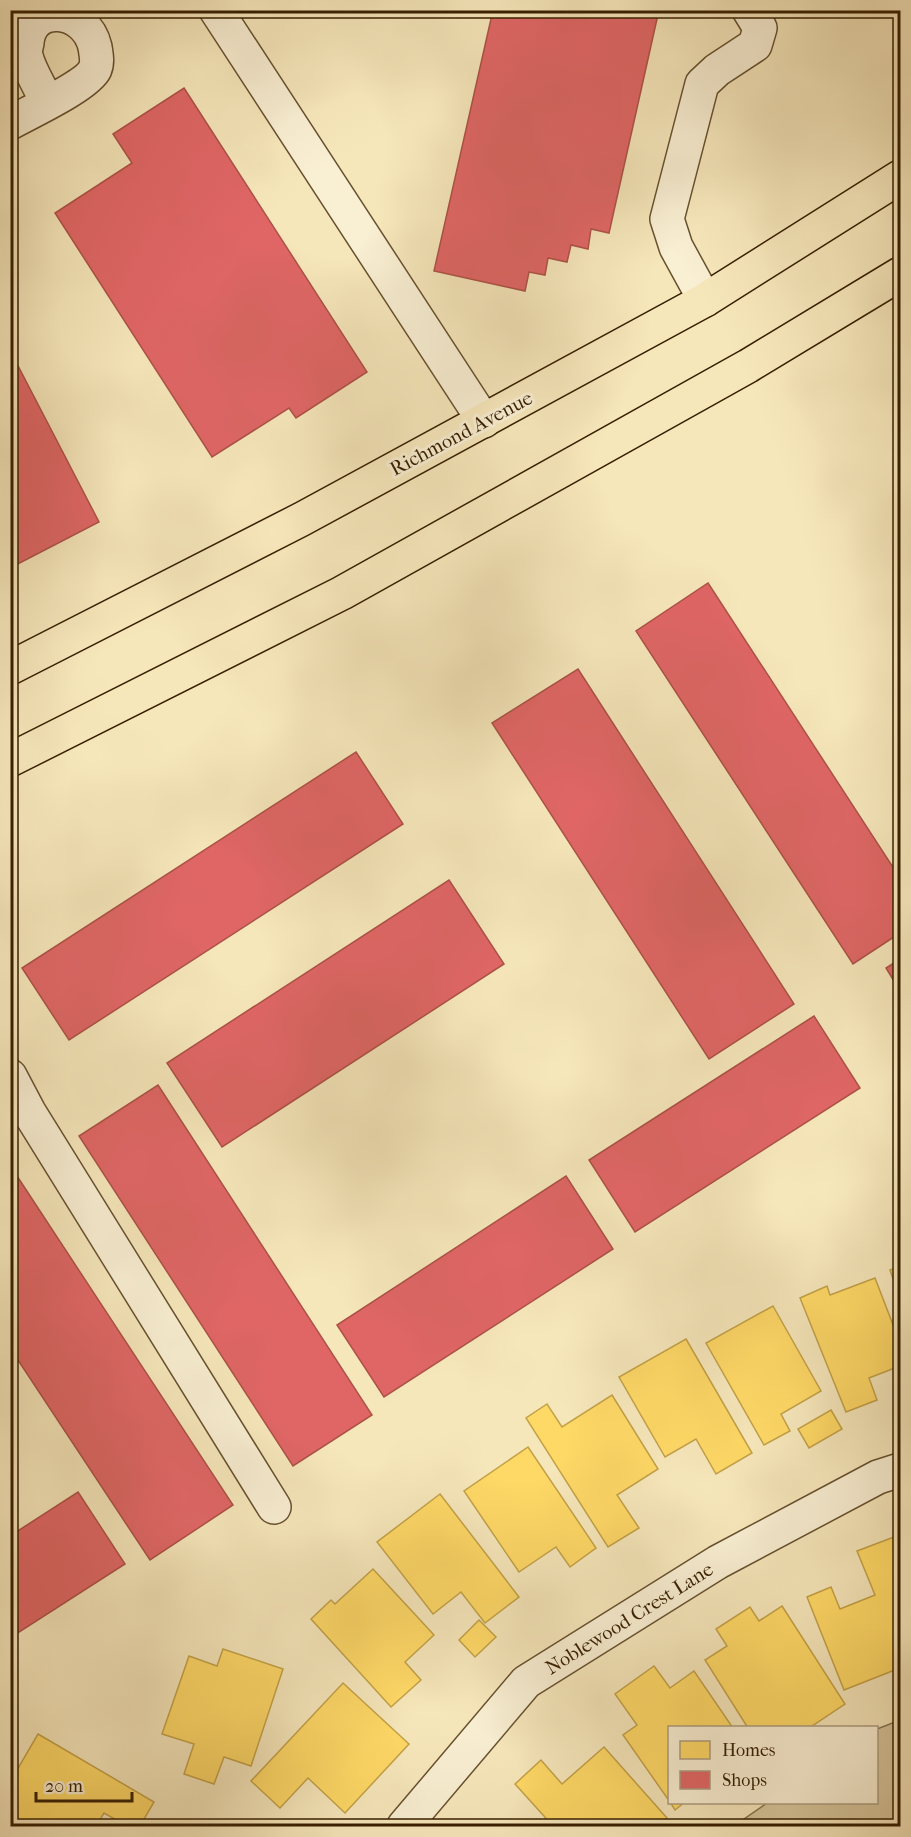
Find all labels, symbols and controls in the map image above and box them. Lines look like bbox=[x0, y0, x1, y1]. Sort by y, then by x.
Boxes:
street label: Richmond Avenue bbox=[386, 386, 536, 481]
street label: Noblewood Crest Lane bbox=[541, 1557, 717, 1679]
legend bbox=[668, 1726, 878, 1804]
text: Homes bbox=[722, 1740, 776, 1761]
scale bar bbox=[36, 1765, 132, 1803]
text: Shops bbox=[722, 1770, 767, 1791]
text: 20 m bbox=[45, 1776, 83, 1797]

